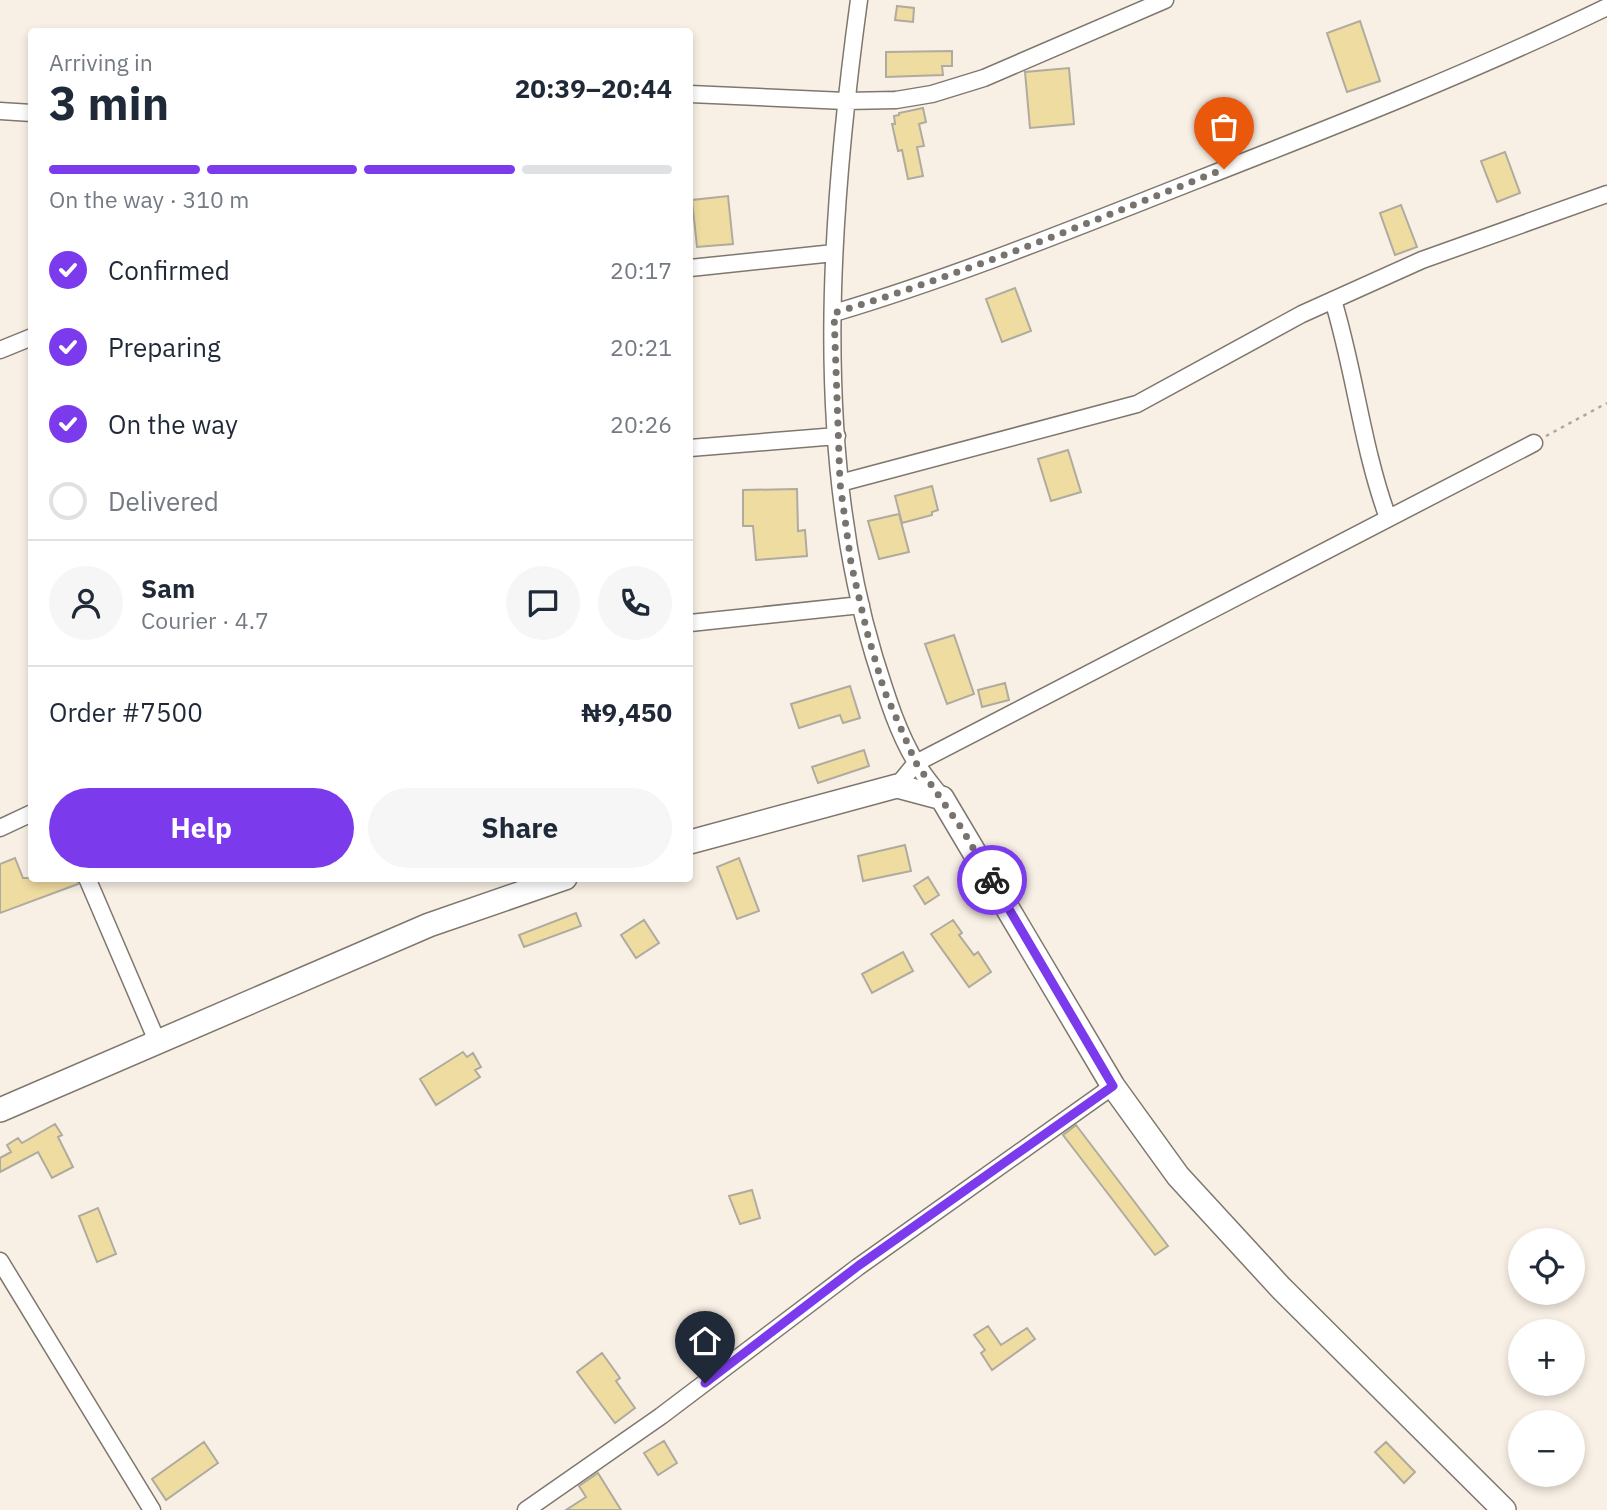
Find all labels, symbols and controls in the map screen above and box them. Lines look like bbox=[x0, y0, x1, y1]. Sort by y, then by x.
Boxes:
text: Arriving in bbox=[49, 47, 153, 77]
text: 20:39–20:44 bbox=[515, 71, 672, 105]
text: 3 min bbox=[49, 73, 169, 133]
pin bbox=[1194, 97, 1254, 169]
icon: bag bbox=[1205, 108, 1243, 146]
text: On the way · 310 m bbox=[49, 184, 249, 214]
icon: check bbox=[49, 251, 87, 289]
text: Confirmed bbox=[108, 253, 230, 287]
text: 20:17 bbox=[610, 255, 672, 285]
icon: check bbox=[49, 328, 87, 366]
text: Preparing bbox=[108, 330, 221, 364]
text: 20:21 bbox=[610, 332, 672, 362]
icon: check bbox=[49, 405, 87, 443]
text: On the way bbox=[108, 407, 238, 441]
text: 20:26 bbox=[610, 409, 672, 439]
text: Delivered bbox=[108, 484, 219, 518]
button: person bbox=[49, 566, 123, 640]
button: chat bbox=[506, 566, 580, 640]
button: phone bbox=[598, 566, 672, 640]
text: Sam bbox=[141, 571, 195, 605]
text: Courier · 4.7 bbox=[141, 605, 269, 635]
text: Order #7500 bbox=[49, 695, 203, 729]
text: ₦9,450 bbox=[581, 695, 672, 729]
button: Help bbox=[49, 788, 354, 868]
button: Share bbox=[368, 788, 672, 868]
courier bbox=[957, 845, 1027, 915]
icon: bike bbox=[973, 861, 1011, 899]
map controls bbox=[1508, 1228, 1585, 1487]
button: locate bbox=[1508, 1228, 1585, 1305]
pin bbox=[675, 1311, 735, 1383]
button: + bbox=[1508, 1319, 1585, 1396]
icon: home bbox=[686, 1322, 724, 1360]
button: − bbox=[1508, 1410, 1585, 1487]

